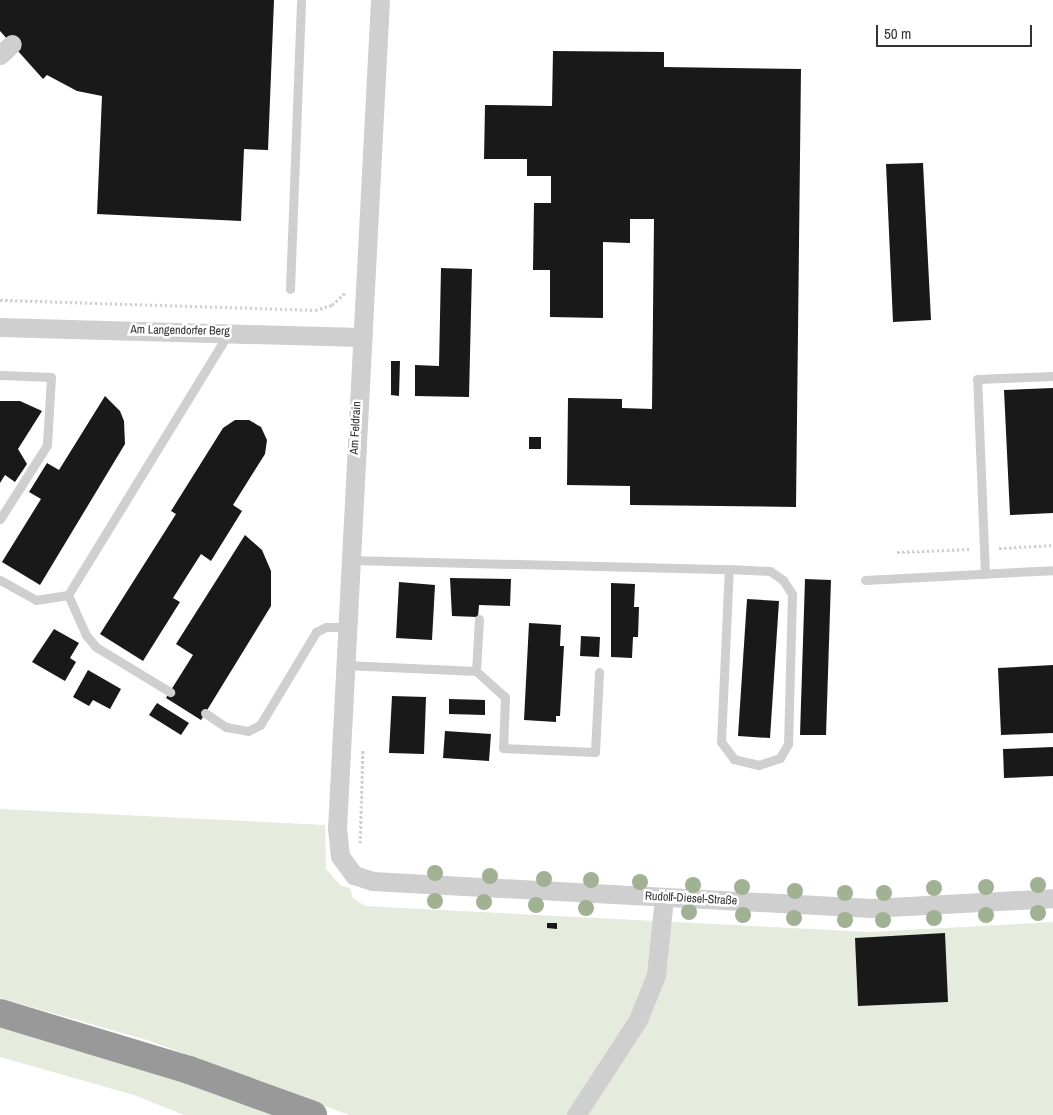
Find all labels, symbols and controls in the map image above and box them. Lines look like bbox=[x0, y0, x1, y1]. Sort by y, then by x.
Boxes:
scale bar bbox=[878, 15, 1034, 47]
text: 50 m bbox=[884, 23, 911, 44]
street label: Am Langendorfer Berg bbox=[130, 323, 230, 339]
street label: Am Feldrain bbox=[347, 401, 365, 455]
street label: Rudolf-Diesel-Straße bbox=[644, 889, 738, 909]

